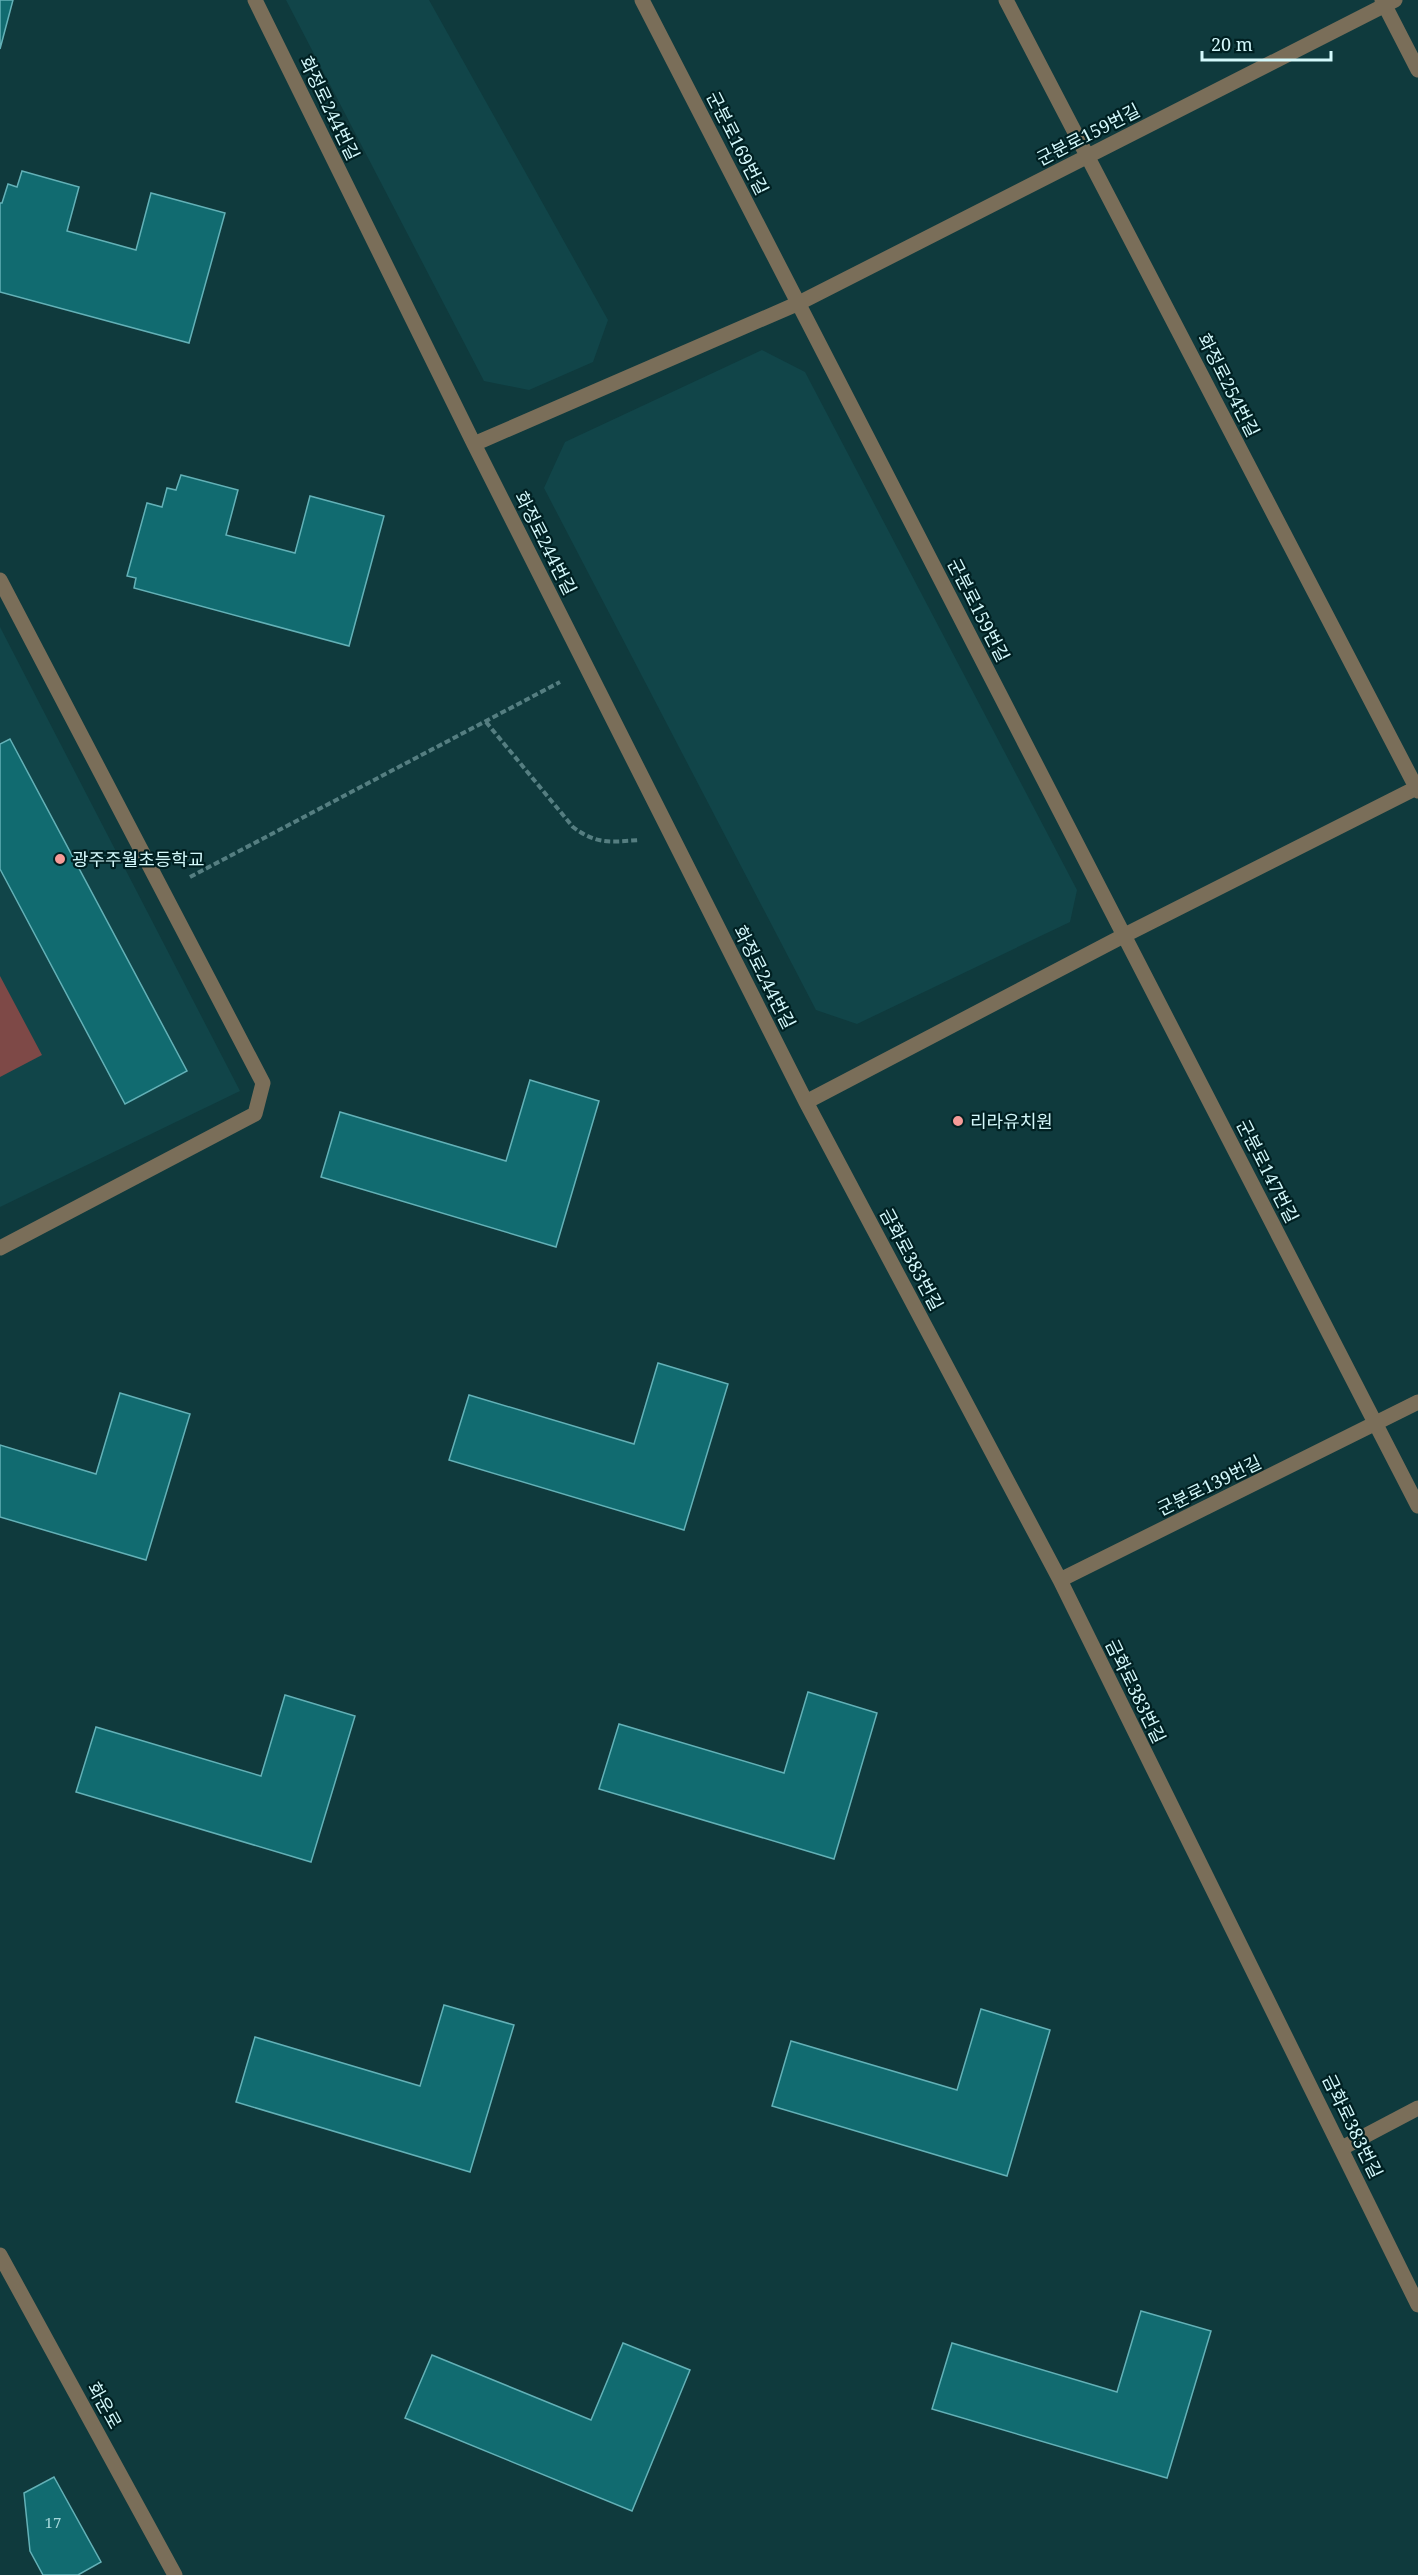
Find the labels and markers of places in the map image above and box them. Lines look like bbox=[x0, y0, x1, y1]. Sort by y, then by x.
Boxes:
place label: 광주주월초등학교 bbox=[72, 847, 204, 871]
marker: 광주주월초등학교 bbox=[53, 852, 67, 866]
place label: 리라유치원 bbox=[970, 1109, 1053, 1133]
marker: 리라유치원 bbox=[951, 1114, 965, 1128]

